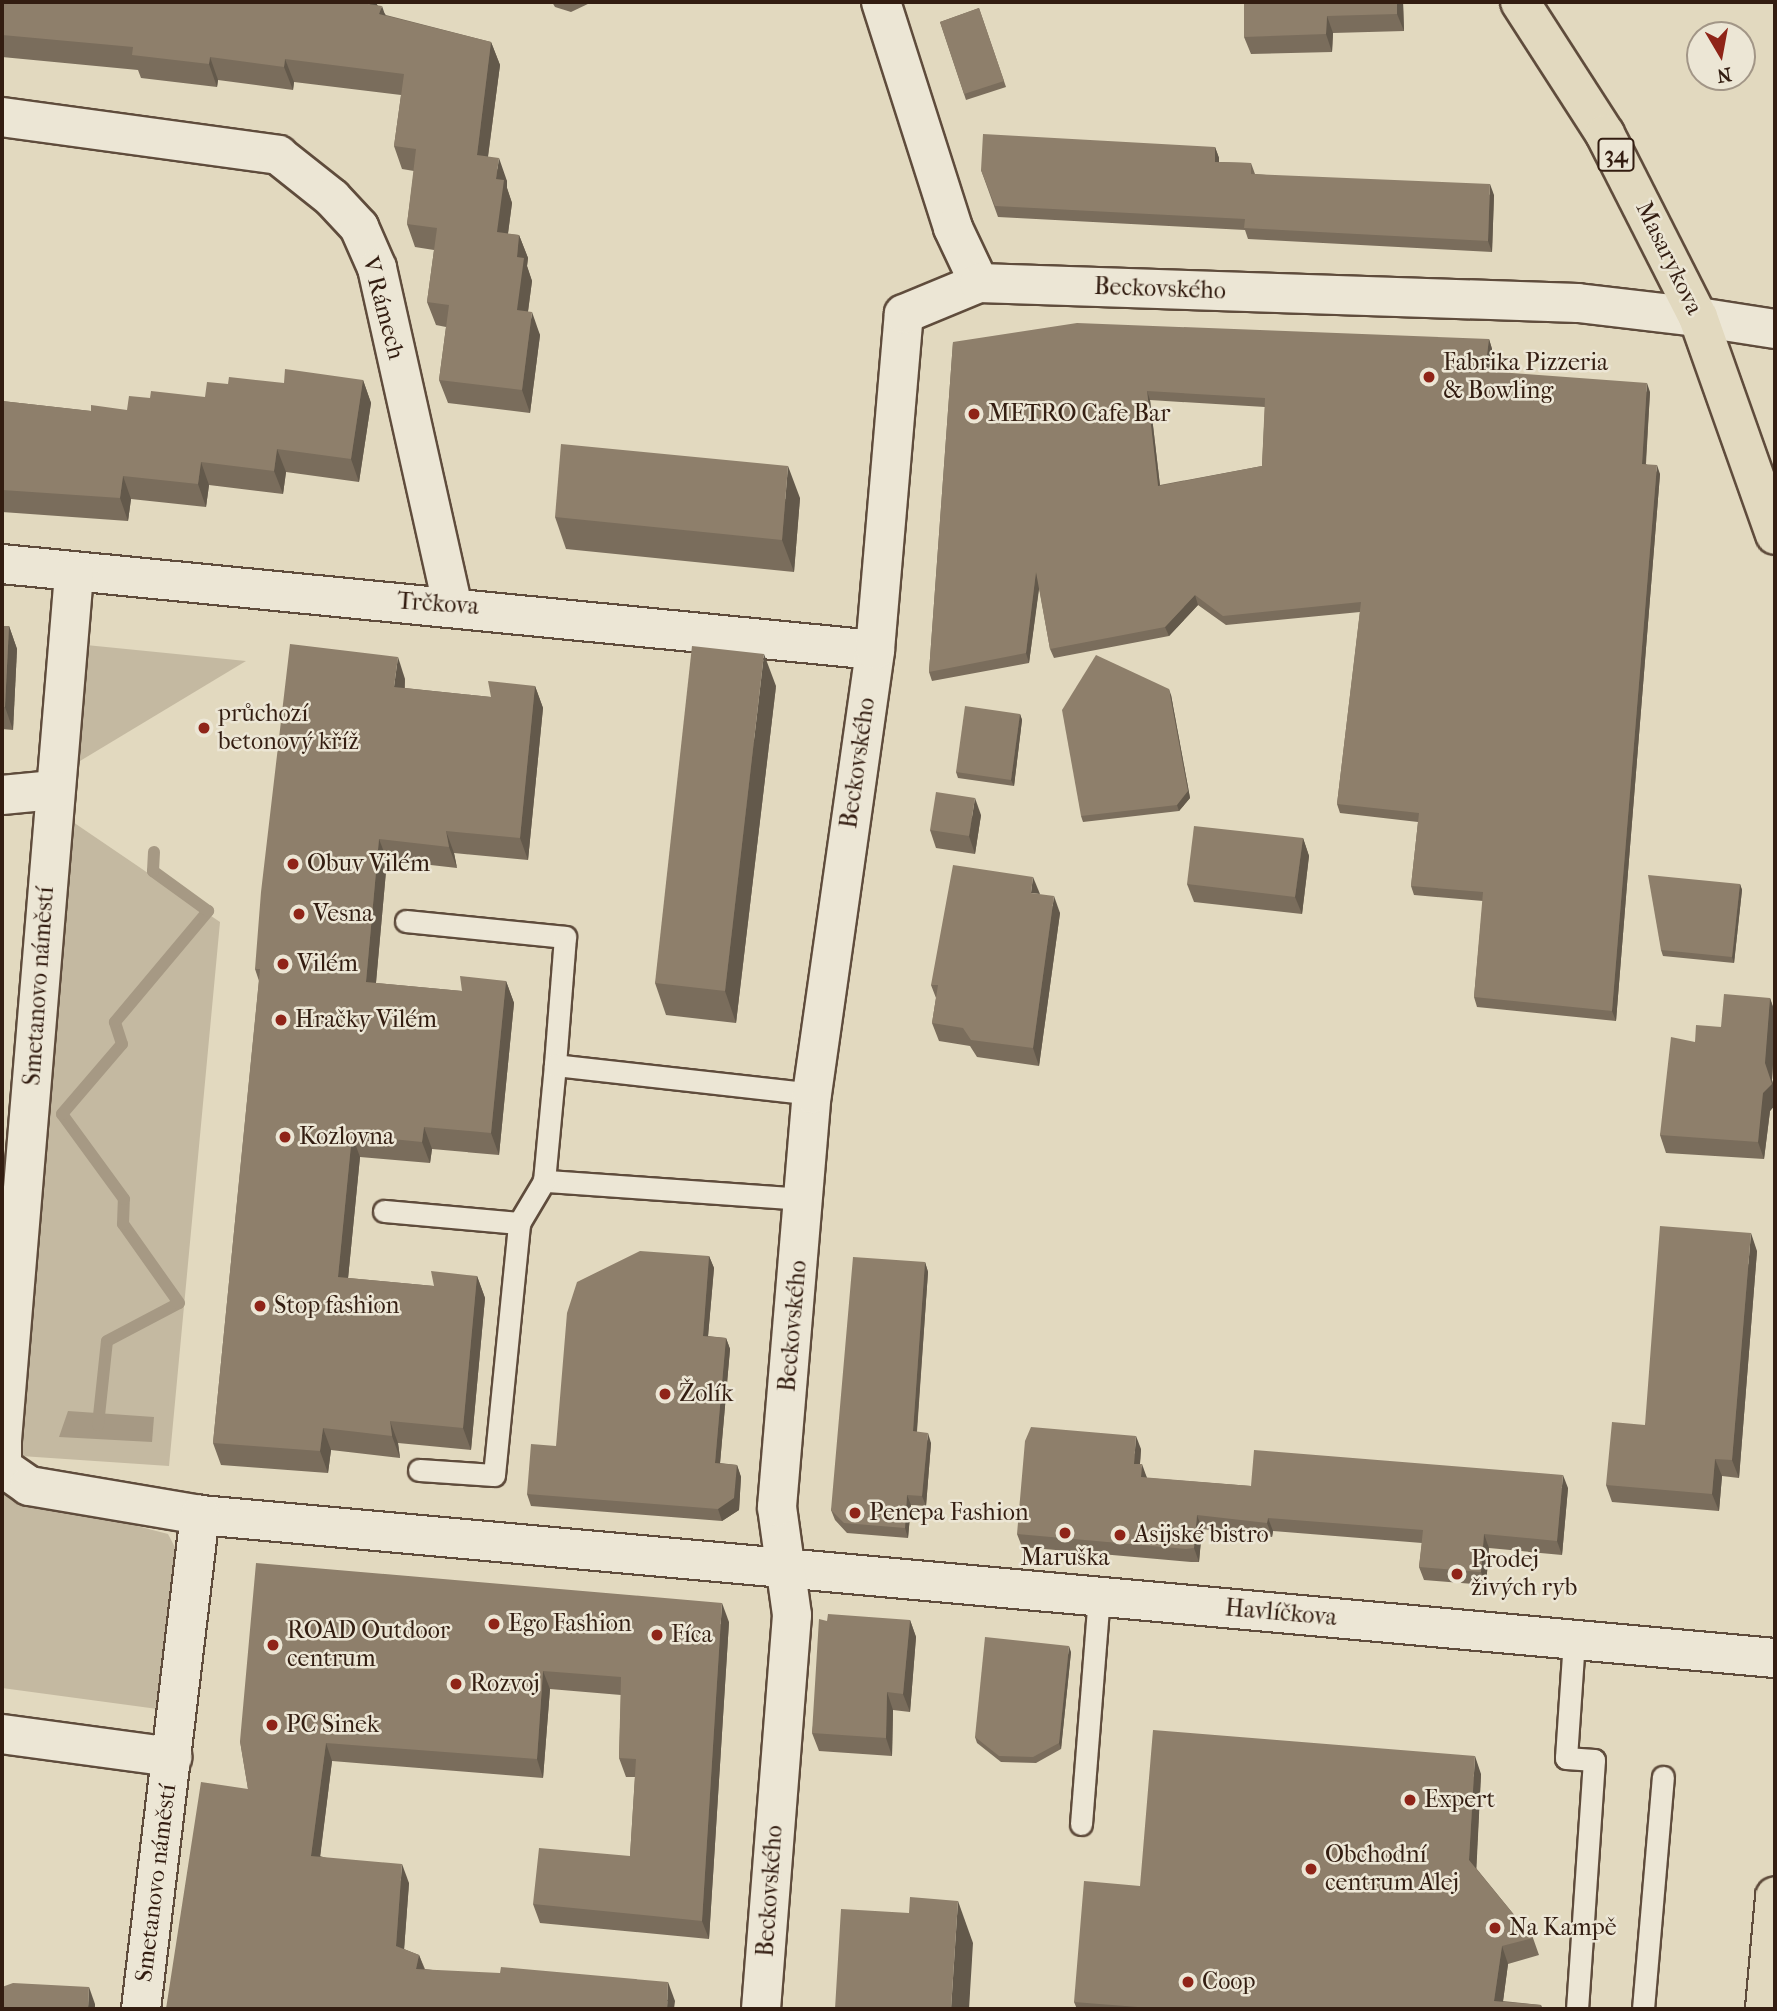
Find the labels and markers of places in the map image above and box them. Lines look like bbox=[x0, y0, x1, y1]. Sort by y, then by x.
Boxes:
place label: Fabrika Pizzeria & Bowling bbox=[1443, 349, 1608, 405]
marker: Fabrika Pizzeria & Bowling bbox=[1421, 369, 1437, 385]
place label: METRO Cafe Bar bbox=[988, 400, 1170, 428]
marker: METRO Cafe Bar bbox=[966, 406, 982, 422]
place label: průchozí betonový kříž bbox=[218, 700, 359, 756]
marker: průchozí betonový kříž bbox=[196, 720, 212, 736]
place label: Obuv Vilém bbox=[307, 850, 430, 878]
marker: Obuv Vilém bbox=[285, 856, 301, 872]
place label: Vesna bbox=[313, 900, 373, 928]
marker: Vesna bbox=[291, 906, 307, 922]
place label: Vilém bbox=[297, 950, 358, 978]
marker: Vilém bbox=[275, 956, 291, 972]
place label: Hračky Vilém bbox=[295, 1006, 437, 1034]
marker: Hračky Vilém bbox=[273, 1012, 289, 1028]
place label: Kozlovna bbox=[299, 1123, 394, 1151]
marker: Kozlovna bbox=[277, 1129, 293, 1145]
place label: Stop fashion bbox=[274, 1292, 399, 1320]
marker: Stop fashion bbox=[252, 1298, 268, 1314]
place label: Žolík bbox=[679, 1380, 733, 1408]
marker: Žolík bbox=[657, 1386, 673, 1402]
place label: Penepa Fashion bbox=[869, 1499, 1029, 1527]
marker: Penepa Fashion bbox=[847, 1505, 863, 1521]
place label: Asijské bistro bbox=[1134, 1521, 1269, 1549]
marker: Maruška bbox=[1057, 1525, 1073, 1541]
marker: Asijské bistro bbox=[1112, 1527, 1128, 1543]
place label: Maruška bbox=[1020, 1544, 1110, 1572]
place label: Prodej živých ryb bbox=[1471, 1546, 1577, 1602]
marker: Prodej živých ryb bbox=[1449, 1566, 1465, 1582]
place label: Ego Fashion bbox=[508, 1610, 632, 1638]
marker: Ego Fashion bbox=[486, 1616, 502, 1632]
place label: ROAD Outdoor centrum bbox=[287, 1617, 450, 1673]
place label: Fíca bbox=[671, 1621, 712, 1649]
marker: Fíca bbox=[649, 1627, 665, 1643]
marker: ROAD Outdoor centrum bbox=[265, 1637, 281, 1653]
place label: Rozvoj bbox=[470, 1670, 540, 1698]
marker: Rozvoj bbox=[448, 1676, 464, 1692]
place label: PC Sinek bbox=[286, 1711, 379, 1739]
marker: PC Sinek bbox=[264, 1717, 280, 1733]
place label: Expert bbox=[1424, 1786, 1495, 1814]
marker: Expert bbox=[1402, 1792, 1418, 1808]
place label: Obchodní centrum Alej bbox=[1325, 1841, 1459, 1897]
marker: Obchodní centrum Alej bbox=[1303, 1861, 1319, 1877]
place label: Na Kampě bbox=[1509, 1914, 1617, 1942]
marker: Na Kampě bbox=[1487, 1920, 1503, 1936]
place label: Coop bbox=[1202, 1968, 1256, 1996]
marker: Coop bbox=[1180, 1974, 1196, 1990]

